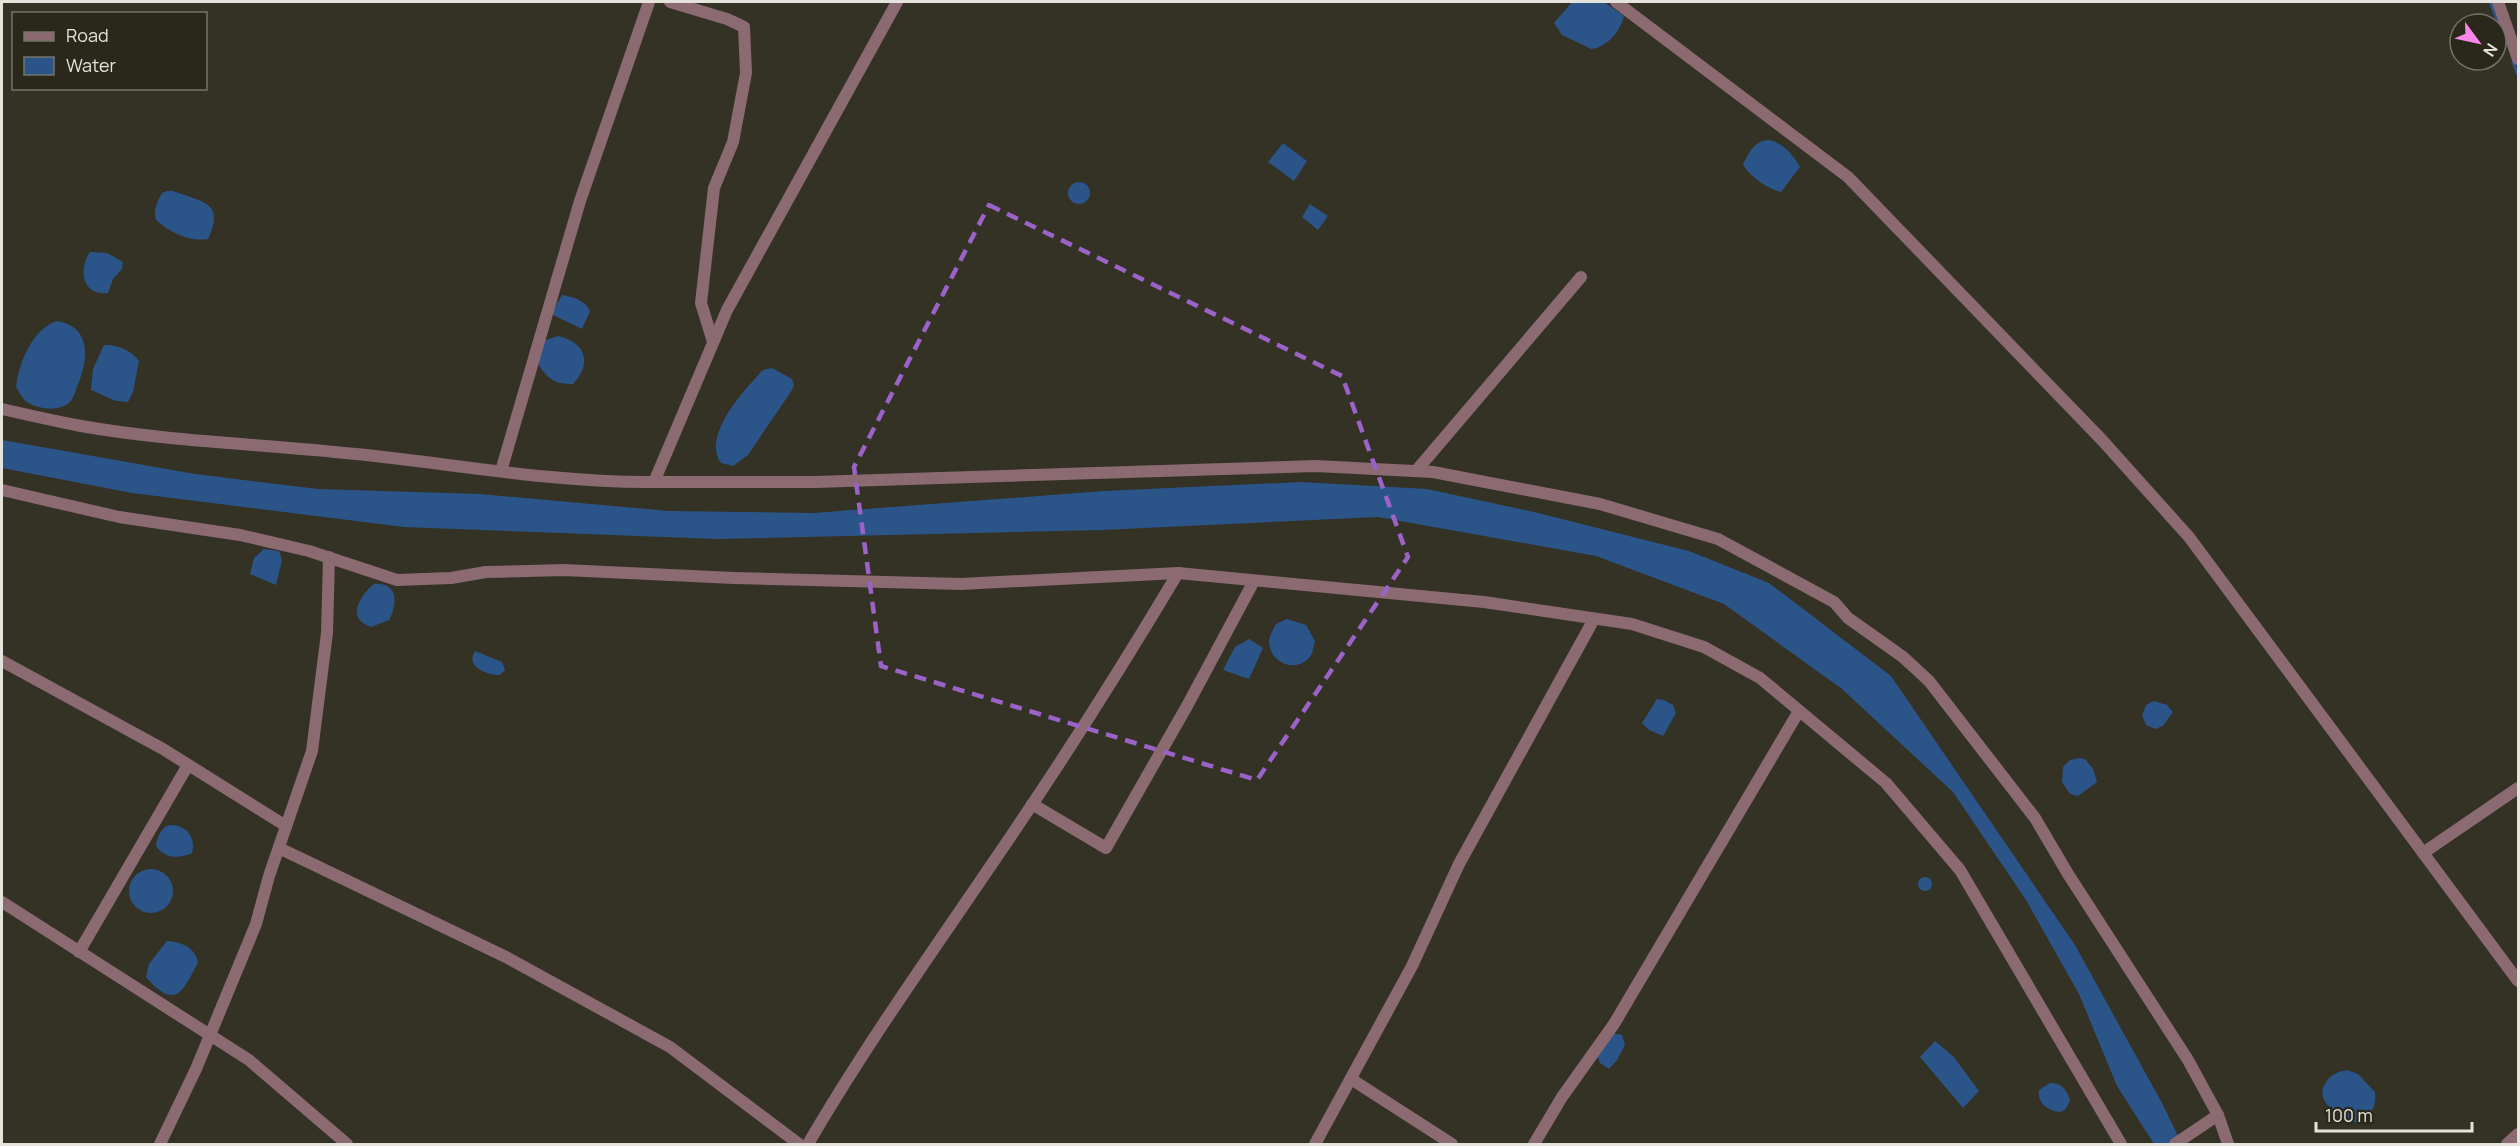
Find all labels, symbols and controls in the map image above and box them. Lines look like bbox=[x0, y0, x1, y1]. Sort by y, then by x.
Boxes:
legend bbox=[12, 12, 207, 90]
north arrow bbox=[2448, 12, 2508, 72]
text: Road bbox=[66, 23, 109, 47]
text: N bbox=[2478, 39, 2503, 61]
text: Water bbox=[66, 53, 116, 77]
scale bar bbox=[2316, 1095, 2472, 1133]
text: 100 m bbox=[2325, 1103, 2373, 1127]

